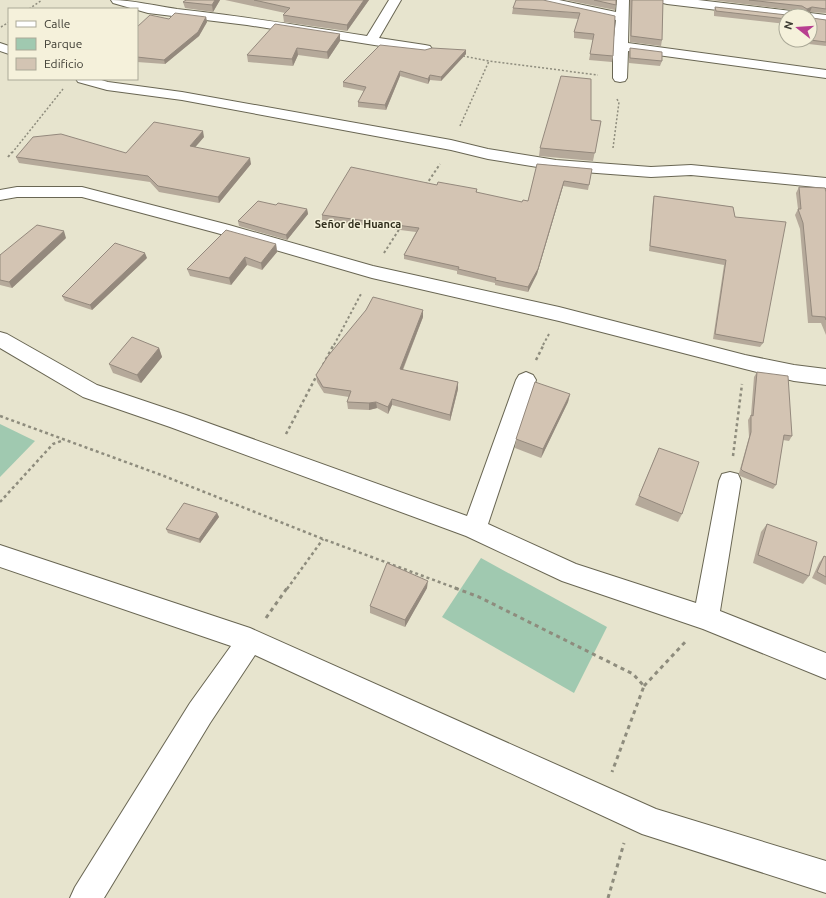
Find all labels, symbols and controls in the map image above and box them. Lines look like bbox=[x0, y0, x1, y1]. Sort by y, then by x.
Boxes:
legend bbox=[8, 8, 138, 80]
north arrow bbox=[778, 8, 818, 48]
text: Calle bbox=[44, 17, 70, 30]
text: N bbox=[781, 19, 795, 31]
text: Parque bbox=[44, 37, 82, 50]
text: Edificio bbox=[44, 57, 84, 70]
district label: Señor de Huanca bbox=[315, 218, 401, 230]

